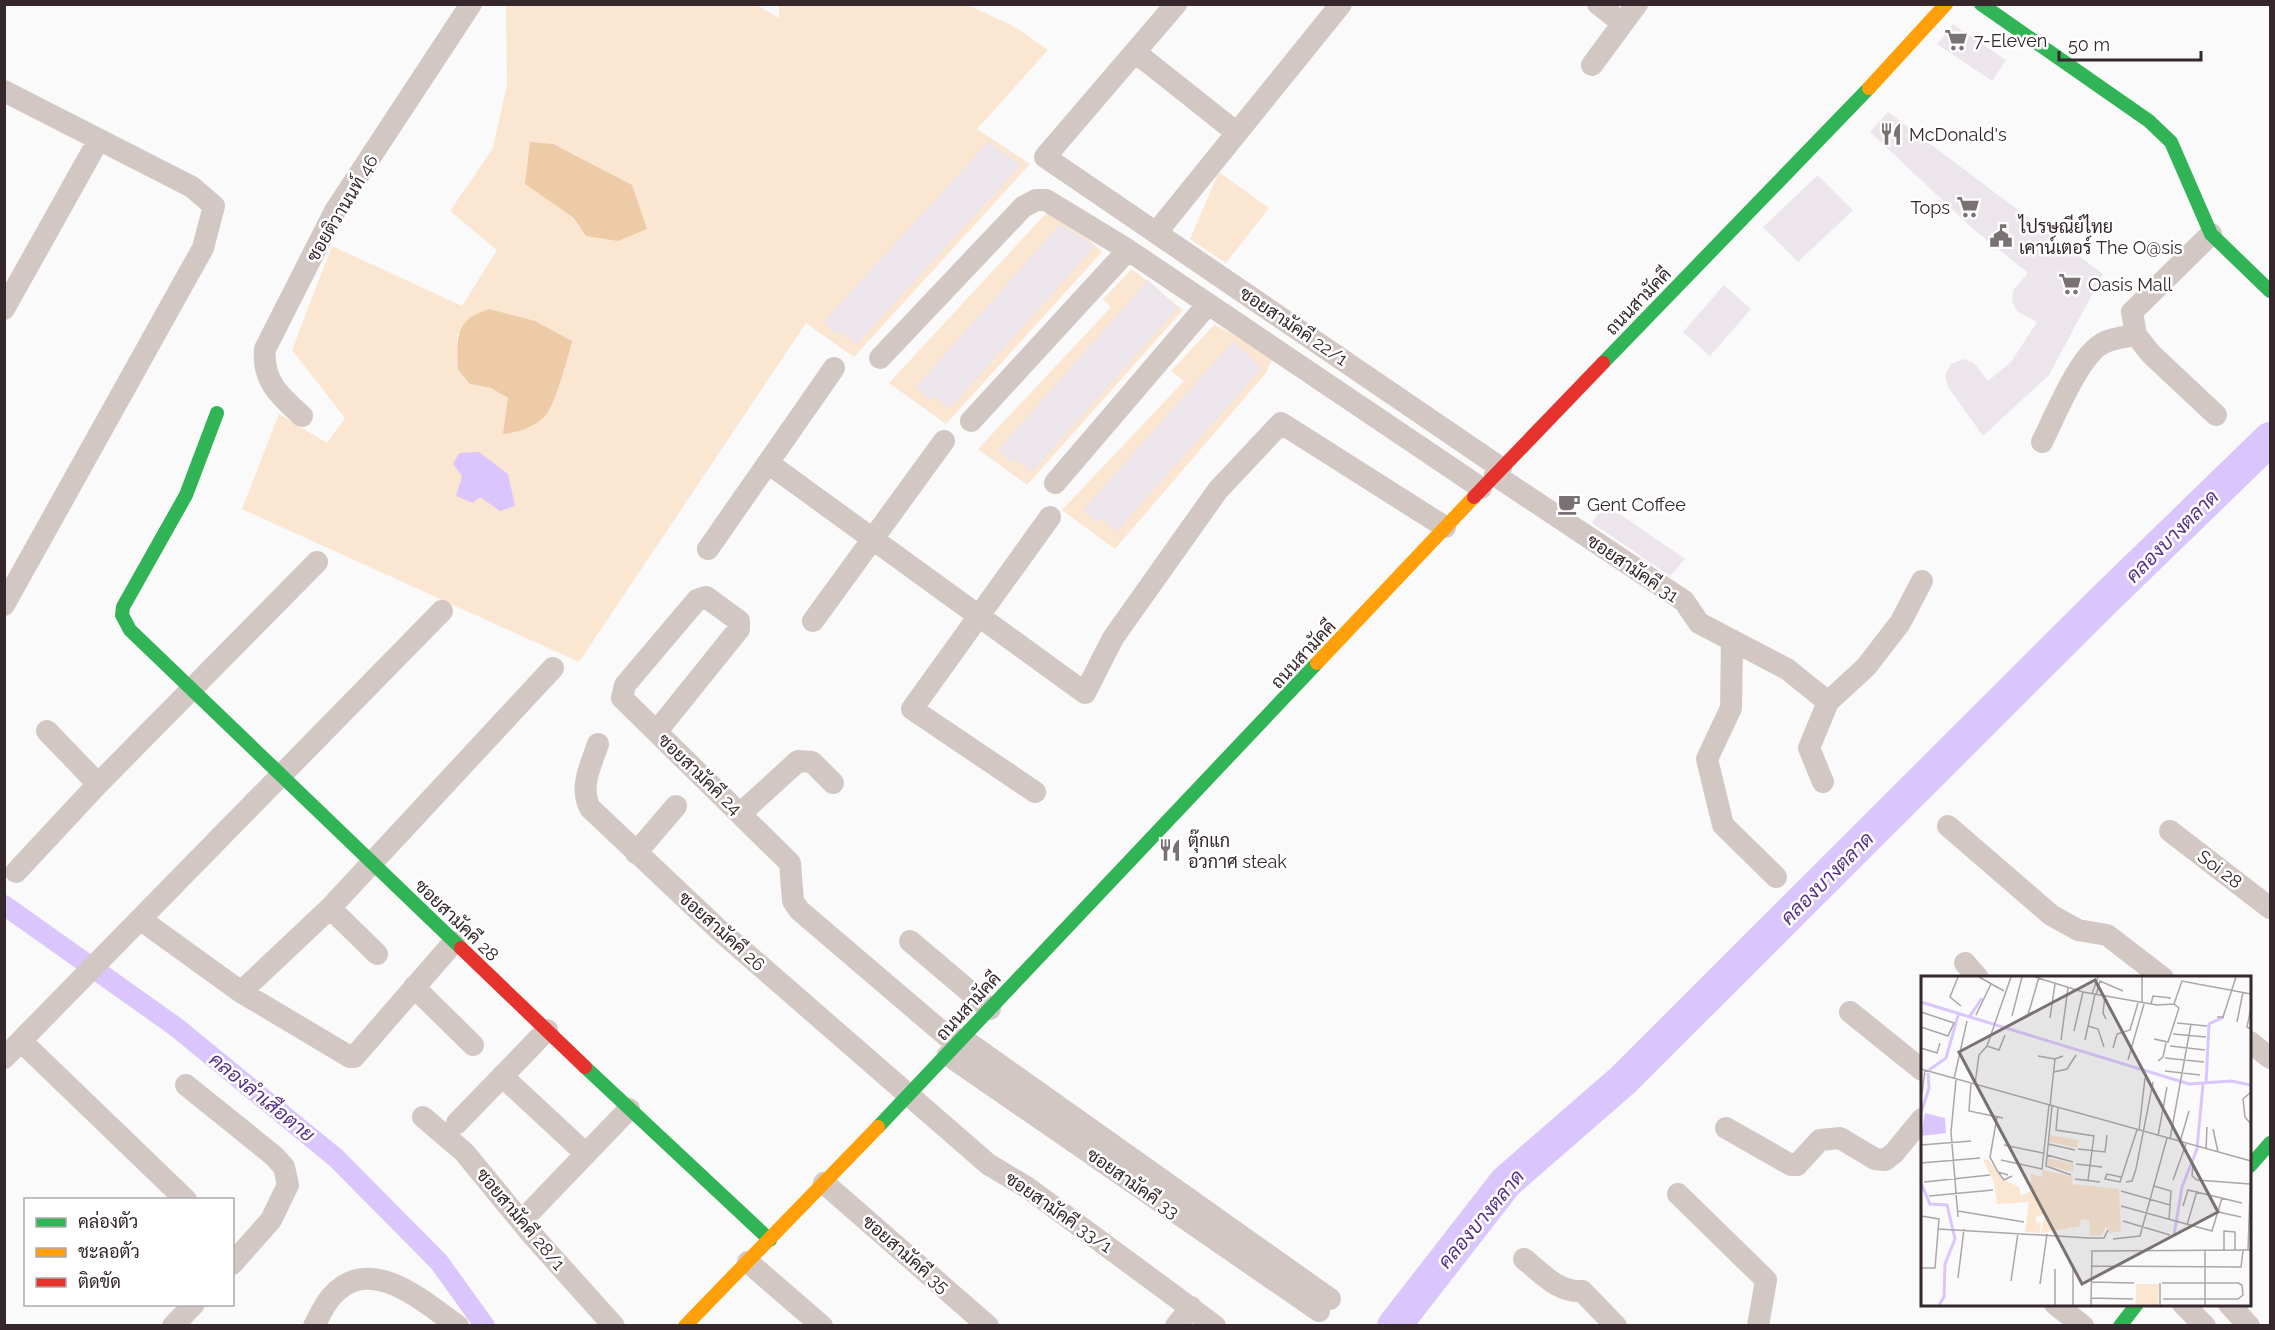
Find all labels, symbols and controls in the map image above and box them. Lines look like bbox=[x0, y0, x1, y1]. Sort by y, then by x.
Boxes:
scale bar bbox=[2059, 24, 2202, 62]
supermarket icon: 7-Eleven bbox=[1943, 27, 1969, 53]
place label: 7-Eleven bbox=[1974, 30, 2047, 51]
text: 50 m bbox=[2068, 34, 2110, 55]
restaurant icon: McDonald's bbox=[1878, 121, 1904, 147]
place label: McDonald's bbox=[1909, 124, 2007, 145]
street label: ซอยติวานนท์ 46 bbox=[300, 150, 382, 265]
supermarket icon: Tops bbox=[1955, 194, 1981, 220]
place label: Tops bbox=[1911, 197, 1950, 218]
place label: ไปรษณีย์ไทย เคาน์เตอร์ The O@sis bbox=[2017, 214, 2183, 258]
public building icon: ไปรษณีย์ไทย เคาน์เตอร์ The O@sis bbox=[1988, 223, 2014, 249]
street label: ถนนสามัคคี bbox=[1599, 262, 1675, 339]
supermarket icon: Oasis Mall bbox=[2057, 271, 2083, 297]
place label: Oasis Mall bbox=[2088, 274, 2173, 295]
street label: ซอยสามัคคี 22/1 bbox=[1236, 281, 1353, 370]
water label: คลองบางตลาด bbox=[2121, 485, 2223, 587]
cafe icon: Gent Coffee bbox=[1556, 491, 1582, 517]
place label: Gent Coffee bbox=[1587, 494, 1686, 515]
street label: ซอยสามัคคี 31 bbox=[1583, 528, 1684, 606]
street label: ถนนสามัคคี bbox=[1265, 614, 1340, 692]
street label: ซอยสามัคคี 24 bbox=[654, 728, 748, 819]
water label: คลองบางตลาด bbox=[1776, 827, 1878, 929]
place label: ตุ๊กแก อวกาศ steak bbox=[1188, 829, 1287, 872]
restaurant icon: ตุ๊กแก อวกาศ steak bbox=[1157, 837, 1183, 863]
street label: Soi 28 bbox=[2194, 846, 2246, 892]
street label: ซอยสามัคคี 28 bbox=[411, 873, 505, 965]
street label: ซอยสามัคคี 26 bbox=[675, 885, 771, 975]
street label: ถนนสามัคคี bbox=[930, 966, 1005, 1044]
inset map bbox=[1921, 976, 2251, 1306]
water label: คลองลำเสือตาย bbox=[204, 1046, 321, 1147]
street label: ซอยสามัคคี 33 bbox=[1083, 1142, 1184, 1222]
street label: ซอยสามัคคี 28/1 bbox=[472, 1162, 571, 1275]
water label: คลองบางตลาด bbox=[1433, 1165, 1529, 1273]
street label: ซอยสามัคคี 33/1 bbox=[1001, 1166, 1118, 1257]
legend bbox=[24, 1198, 234, 1306]
street label: ซอยสามัคคี 35 bbox=[858, 1209, 955, 1297]
text: คล่องตัว bbox=[78, 1210, 138, 1232]
text: ชะลอตัว bbox=[78, 1241, 140, 1262]
text: ติดขัด bbox=[78, 1271, 121, 1292]

